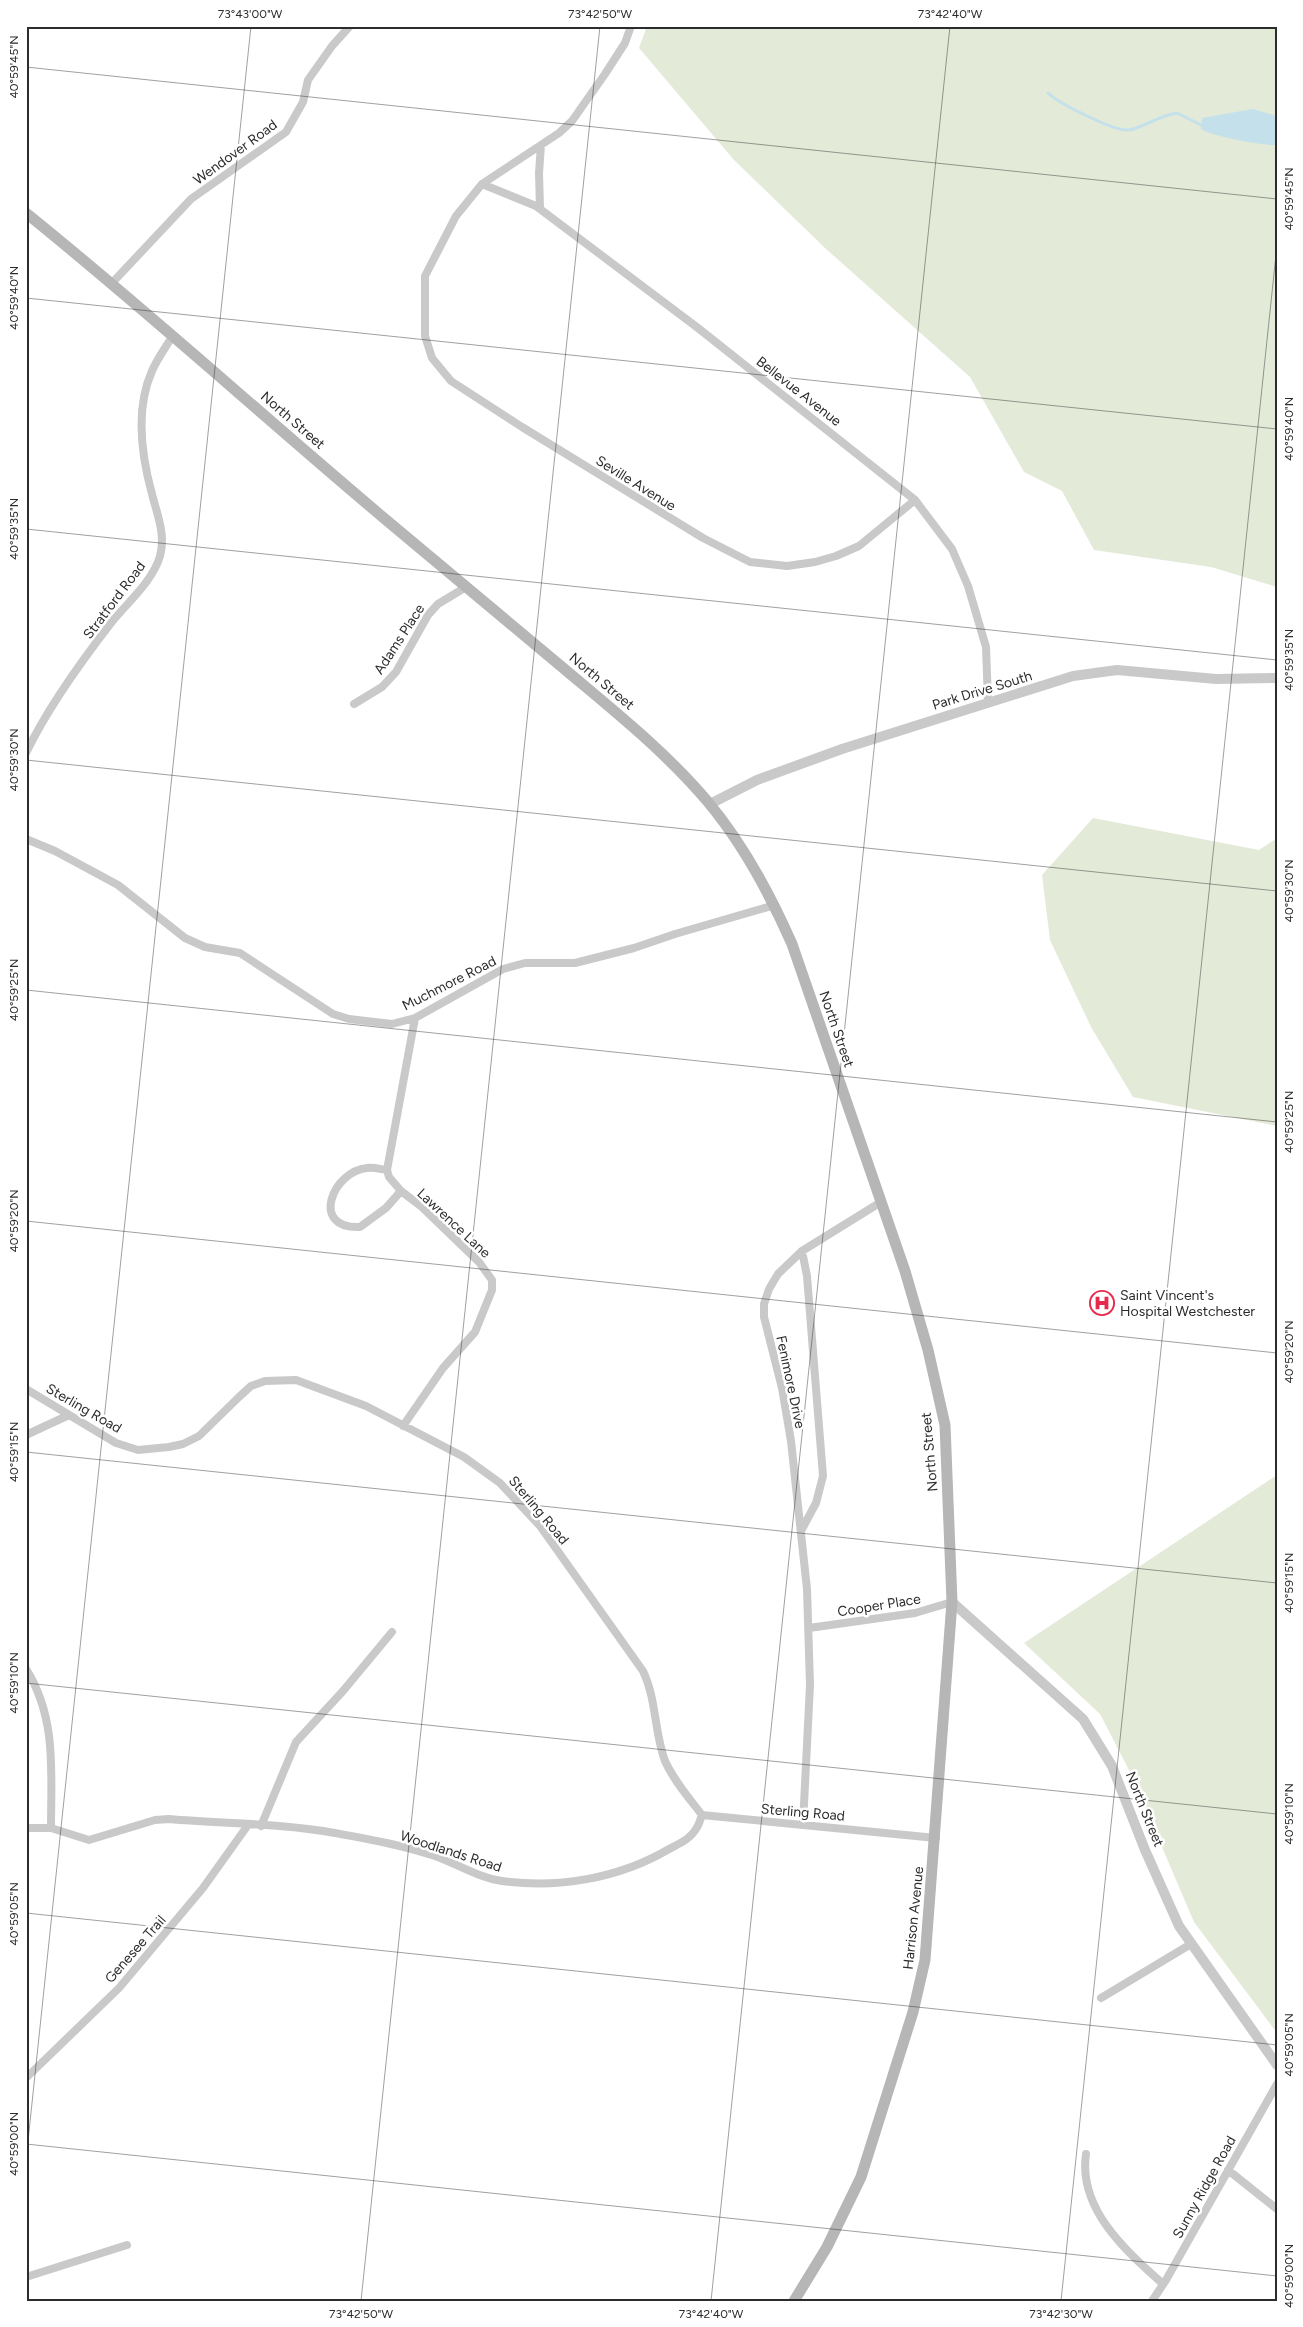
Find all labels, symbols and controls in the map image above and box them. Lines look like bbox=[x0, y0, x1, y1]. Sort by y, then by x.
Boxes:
text: 73°43'00"W bbox=[218, 7, 283, 21]
text: 73°42'50"W bbox=[568, 7, 632, 21]
text: 73°42'40"W bbox=[918, 7, 983, 21]
text: 40°59'45"N bbox=[7, 35, 21, 99]
street label: Wendover Road bbox=[190, 116, 281, 189]
text: 40°59'45"N bbox=[1282, 167, 1296, 231]
text: 40°59'40"N bbox=[7, 266, 21, 330]
street label: Bellevue Avenue bbox=[753, 353, 845, 430]
street label: North Street bbox=[257, 388, 328, 453]
text: 40°59'40"N bbox=[1282, 397, 1296, 461]
street label: Seville Avenue bbox=[593, 452, 679, 515]
text: 40°59'35"N bbox=[7, 498, 21, 560]
street label: Stratford Road bbox=[80, 558, 149, 643]
street label: Adams Place bbox=[370, 601, 429, 678]
text: 40°59'35"N bbox=[1282, 629, 1296, 691]
street label: North Street bbox=[566, 649, 638, 713]
street label: Park Drive South bbox=[930, 667, 1034, 714]
text: 40°59'30"N bbox=[7, 728, 21, 792]
text: 40°59'30"N bbox=[1282, 859, 1296, 923]
street label: Muchmore Road bbox=[399, 952, 499, 1014]
text: 40°59'25"N bbox=[7, 959, 21, 1021]
street label: North Street bbox=[816, 989, 857, 1069]
text: 40°59'25"N bbox=[1282, 1091, 1296, 1153]
street label: Lawrence Lane bbox=[413, 1185, 494, 1262]
text: 40°59'20"N bbox=[7, 1189, 21, 1253]
place label: Saint Vincent's Hospital Westchester bbox=[1120, 1287, 1255, 1320]
hospital icon: Saint Vincent's Hospital Westchester bbox=[1089, 1290, 1115, 1316]
text: 40°59'20"N bbox=[1282, 1320, 1296, 1384]
street label: Fenimore Drive bbox=[772, 1334, 809, 1430]
street label: Sterling Road bbox=[43, 1380, 124, 1437]
street label: North Street bbox=[918, 1412, 941, 1492]
text: 40°59'15"N bbox=[7, 1422, 21, 1482]
street label: Sterling Road bbox=[505, 1473, 572, 1548]
text: 40°59'15"N bbox=[1282, 1553, 1296, 1613]
street label: Cooper Place bbox=[836, 1590, 922, 1620]
text: 40°59'10"N bbox=[7, 1652, 21, 1714]
street label: North Street bbox=[1122, 1769, 1167, 1849]
text: 40°59'10"N bbox=[1282, 1783, 1296, 1845]
street label: Sterling Road bbox=[760, 1800, 846, 1825]
street label: Woodlands Road bbox=[398, 1827, 504, 1876]
street label: Harrison Avenue bbox=[900, 1865, 927, 1970]
text: 40°59'05"N bbox=[7, 1882, 21, 1946]
street label: Genesee Trail bbox=[101, 1912, 169, 1987]
text: 40°59'05"N bbox=[1282, 2013, 1296, 2077]
text: 40°59'00"N bbox=[7, 2112, 21, 2176]
street label: Sunny Ridge Road bbox=[1169, 2133, 1240, 2241]
text: 40°59'00"N bbox=[1282, 2244, 1296, 2308]
text: 73°42'50"W bbox=[329, 2307, 393, 2321]
text: 73°42'40"W bbox=[679, 2307, 744, 2321]
text: 73°42'30"W bbox=[1029, 2307, 1093, 2321]

